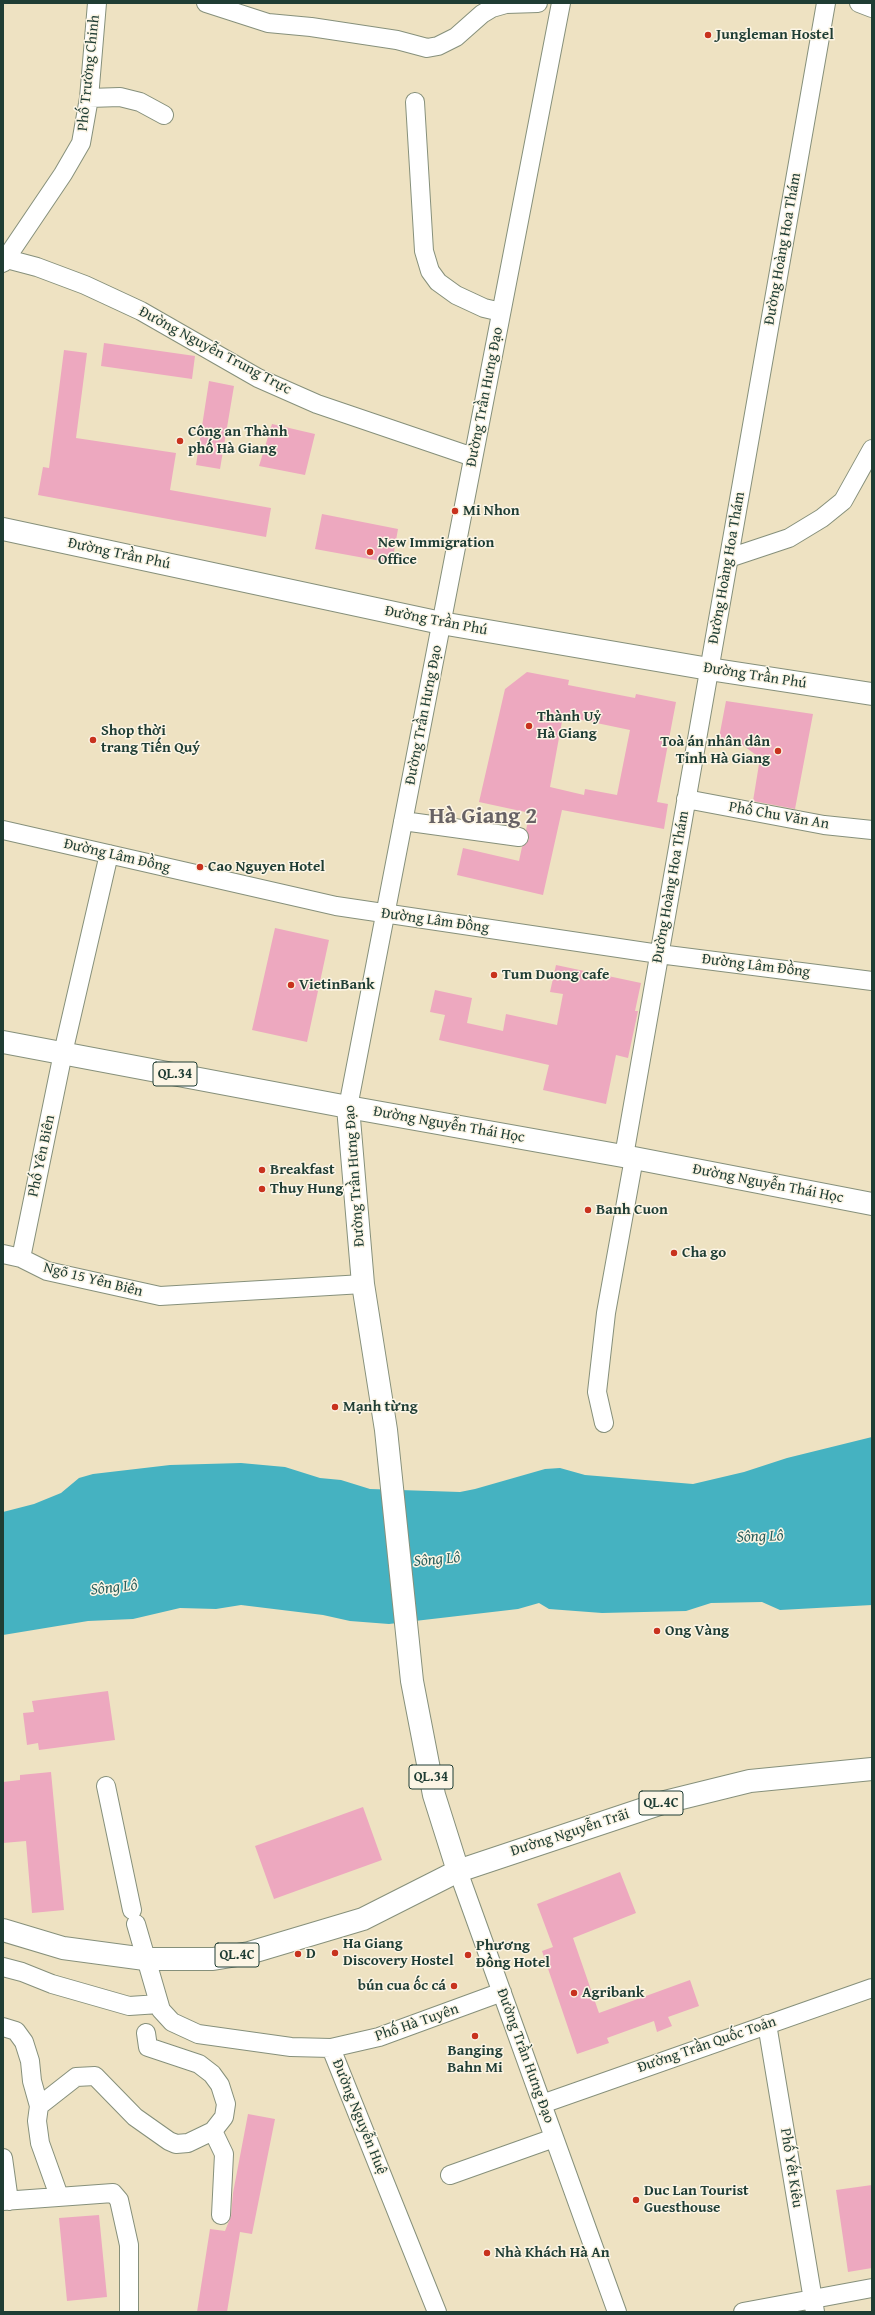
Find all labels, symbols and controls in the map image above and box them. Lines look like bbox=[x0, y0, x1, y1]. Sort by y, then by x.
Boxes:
street label: Phố Trường Chinh bbox=[74, 14, 104, 132]
place label: Jungleman Hostel bbox=[716, 26, 834, 44]
marker: Jungleman Hostel bbox=[703, 30, 713, 40]
street label: Đường Hoàng Hoa Thám bbox=[761, 172, 805, 326]
street label: Đường Nguyễn Trung Trực bbox=[136, 303, 294, 399]
street label: Đường Trần Hưng Đạo bbox=[463, 326, 507, 468]
place label: Công an Thành phố Hà Giang bbox=[188, 423, 288, 458]
marker: Công an Thành phố Hà Giang bbox=[175, 436, 185, 446]
street label: Đường Hoàng Hoa Thám bbox=[705, 491, 749, 645]
place label: Mi Nhon bbox=[463, 502, 520, 520]
marker: Mi Nhon bbox=[450, 506, 460, 516]
street label: Đường Trần Phú bbox=[66, 534, 172, 574]
place label: New Immigration Office bbox=[378, 534, 494, 569]
marker: New Immigration Office bbox=[365, 547, 375, 557]
street label: Đường Trần Phú bbox=[383, 602, 489, 640]
street label: Đường Trần Hưng Đạo bbox=[402, 644, 446, 786]
street label: Đường Trần Phú bbox=[702, 659, 808, 693]
place label: Thành Uỷ Hà Giang bbox=[537, 708, 601, 743]
marker: Thành Uỷ Hà Giang bbox=[524, 721, 534, 731]
place label: Shop thời trang Tiến Quý bbox=[101, 722, 200, 757]
place label: Toà án nhân dân Tỉnh Hà Giang bbox=[660, 733, 770, 768]
marker: Shop thời trang Tiến Quý bbox=[88, 735, 98, 745]
marker: Toà án nhân dân Tỉnh Hà Giang bbox=[773, 746, 783, 756]
street label: Phố Chu Văn An bbox=[727, 798, 831, 834]
district label: Hà Giang 2 bbox=[429, 803, 537, 831]
street label: Đường Hoàng Hoa Thám bbox=[649, 810, 693, 964]
street label: Đường Lâm Đồng bbox=[62, 835, 172, 877]
place label: Cao Nguyen Hotel bbox=[208, 858, 325, 876]
marker: Cao Nguyen Hotel bbox=[195, 862, 205, 872]
street label: Đường Lâm Đồng bbox=[380, 905, 490, 937]
street label: Đường Lâm Đồng bbox=[701, 950, 811, 982]
place label: Tum Duong cafe bbox=[502, 966, 609, 984]
marker: Tum Duong cafe bbox=[489, 970, 499, 980]
place label: VietinBank bbox=[299, 976, 375, 994]
marker: VietinBank bbox=[286, 980, 296, 990]
road number: QL.34 bbox=[153, 1062, 197, 1086]
street label: Đường Nguyễn Thái Học bbox=[372, 1103, 526, 1147]
street label: Đường Trần Hưng Đạo bbox=[341, 1105, 369, 1247]
street label: Phố Yên Biên bbox=[25, 1113, 59, 1199]
place label: Breakfast bbox=[270, 1161, 335, 1179]
street label: Đường Nguyễn Thái Học bbox=[691, 1161, 845, 1207]
marker: Breakfast bbox=[257, 1165, 267, 1175]
place label: Thuy Hung bbox=[270, 1180, 343, 1198]
marker: Thuy Hung bbox=[257, 1184, 267, 1194]
place label: Banh Cuon bbox=[596, 1201, 668, 1219]
marker: Banh Cuon bbox=[583, 1205, 593, 1215]
place label: Cha go bbox=[682, 1244, 726, 1262]
marker: Cha go bbox=[669, 1248, 679, 1258]
street label: Ngõ 15 Yên Biên bbox=[41, 1259, 145, 1301]
place label: Mạnh từng bbox=[343, 1398, 418, 1416]
marker: Mạnh từng bbox=[330, 1402, 340, 1412]
water label: Sông Lô bbox=[736, 1527, 784, 1547]
water label: Sông Lô bbox=[413, 1548, 461, 1572]
water label: Sông Lô bbox=[90, 1576, 138, 1600]
place label: Ong Vàng bbox=[665, 1622, 729, 1640]
marker: Ong Vàng bbox=[652, 1626, 662, 1636]
road number: QL.34 bbox=[409, 1765, 453, 1789]
road number: QL.4C bbox=[639, 1791, 683, 1815]
street label: Đường Nguyễn Trãi bbox=[508, 1805, 632, 1861]
place label: Ha Giang Discovery Hostel bbox=[343, 1935, 454, 1970]
place label: Phương Đồng Hotel bbox=[476, 1937, 550, 1972]
road number: QL.4C bbox=[215, 1943, 259, 1967]
place label: D bbox=[306, 1945, 316, 1963]
marker: Ha Giang Discovery Hostel bbox=[330, 1948, 340, 1958]
marker: D bbox=[293, 1949, 303, 1959]
marker: Phương Đồng Hotel bbox=[463, 1950, 473, 1960]
place label: bún cua ốc cá bbox=[358, 1977, 446, 1995]
marker: bún cua ốc cá bbox=[449, 1981, 459, 1991]
place label: Agribank bbox=[582, 1984, 644, 2002]
street label: Đường Trần Hưng Đạo bbox=[492, 1986, 558, 2126]
marker: Agribank bbox=[569, 1988, 579, 1998]
street label: Phố Hà Tuyên bbox=[373, 2000, 461, 2046]
street label: Đường Trần Quốc Toản bbox=[635, 2013, 779, 2077]
marker: Banging Bahn Mi bbox=[470, 2031, 480, 2041]
place label: Banging Bahn Mi bbox=[447, 2042, 503, 2077]
street label: Đường Nguyễn Huệ bbox=[328, 2057, 390, 2177]
street label: Phố Yết Kiêu bbox=[776, 2127, 806, 2209]
place label: Duc Lan Tourist Guesthouse bbox=[644, 2182, 749, 2217]
marker: Duc Lan Tourist Guesthouse bbox=[631, 2195, 641, 2205]
place label: Nhà Khách Hà An bbox=[495, 2244, 610, 2262]
marker: Nhà Khách Hà An bbox=[482, 2248, 492, 2258]

